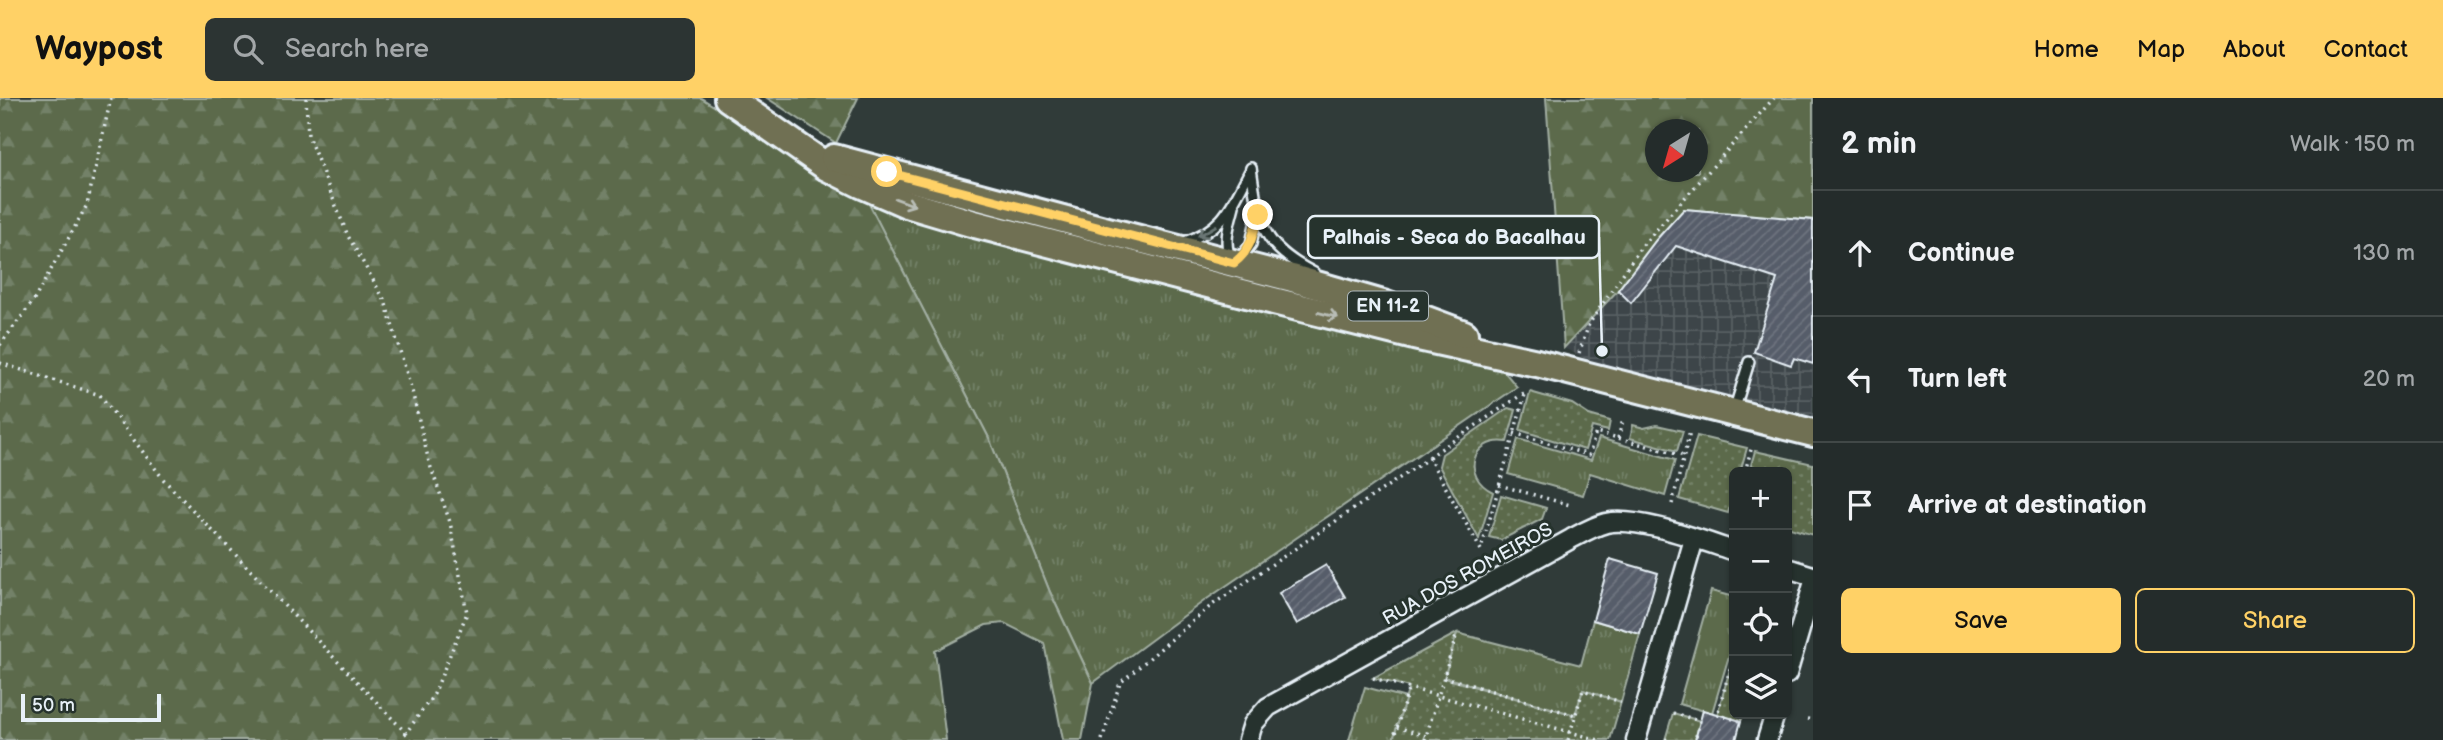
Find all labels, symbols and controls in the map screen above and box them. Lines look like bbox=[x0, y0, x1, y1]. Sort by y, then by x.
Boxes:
search box bbox=[205, 18, 695, 81]
text: Waypost bbox=[35, 29, 163, 69]
icon: search bbox=[229, 30, 267, 68]
text: Search here bbox=[285, 34, 429, 65]
text: Home bbox=[2034, 35, 2099, 64]
text: Map bbox=[2137, 35, 2185, 64]
text: About bbox=[2223, 35, 2285, 64]
text: Contact bbox=[2323, 35, 2408, 64]
north arrow bbox=[1645, 119, 1708, 182]
text: 2 min bbox=[1841, 126, 1917, 162]
text: Walk · 150 m bbox=[2290, 130, 2415, 158]
route start bbox=[871, 156, 902, 187]
one-way arrow bbox=[894, 197, 916, 210]
route end bbox=[1242, 199, 1273, 230]
callout: Palhais - Seca do Bacalhau bbox=[1308, 216, 1599, 258]
one-way arrow bbox=[1198, 224, 1218, 238]
text: Palhais - Seca do Bacalhau bbox=[1322, 225, 1586, 250]
icon: ahead bbox=[1841, 234, 1879, 272]
text: Continue bbox=[1908, 238, 2015, 269]
text: 130 m bbox=[2353, 239, 2415, 267]
road number: EN 11-2 bbox=[1348, 292, 1428, 321]
one-way arrow bbox=[1316, 309, 1339, 322]
icon: left bbox=[1841, 360, 1879, 398]
text: Turn left bbox=[1908, 364, 2007, 395]
text: 20 m bbox=[2363, 365, 2415, 393]
map controls bbox=[1729, 467, 1792, 719]
button: + bbox=[1729, 467, 1792, 530]
icon: arrive bbox=[1841, 486, 1879, 524]
text: Arrive at destination bbox=[1908, 490, 2147, 521]
street label: RUA DOS ROMEIROS bbox=[1379, 518, 1557, 631]
button: − bbox=[1729, 530, 1792, 593]
button: Save bbox=[1841, 588, 2121, 653]
button: Share bbox=[2135, 588, 2415, 653]
button: locate bbox=[1729, 593, 1792, 656]
button: layers bbox=[1729, 656, 1792, 719]
scale bar bbox=[21, 691, 161, 723]
text: 50 m bbox=[32, 694, 75, 717]

